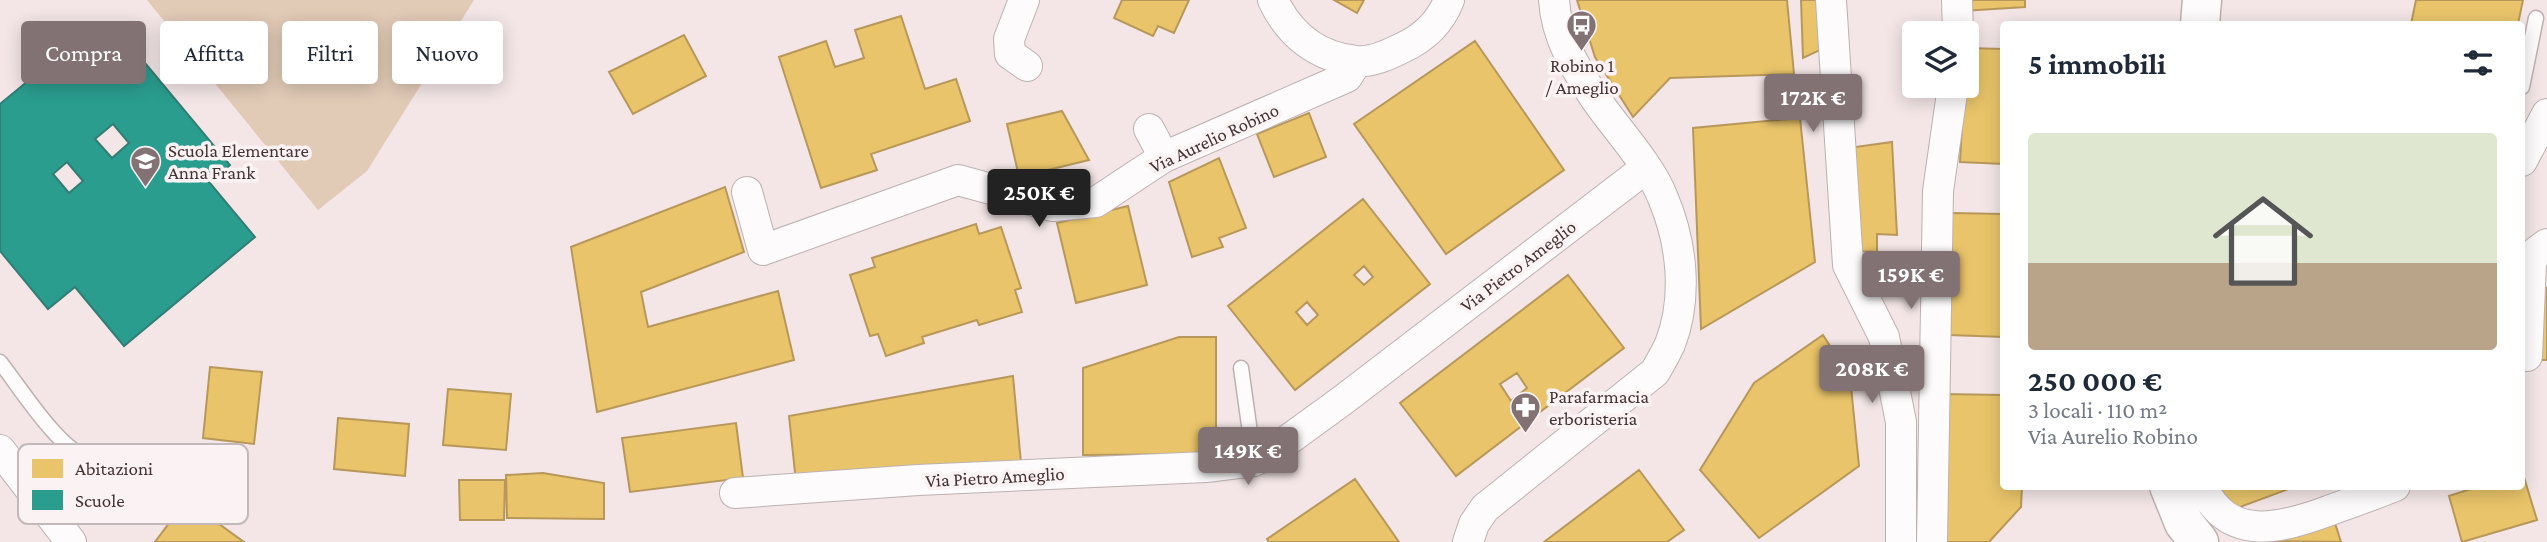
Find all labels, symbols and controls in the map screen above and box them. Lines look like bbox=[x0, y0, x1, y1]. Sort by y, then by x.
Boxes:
bus stop icon: Robino 1 / Ameglio bbox=[1565, 9, 1599, 53]
chip: Compra bbox=[21, 21, 146, 84]
chip: Affitta bbox=[160, 21, 268, 84]
chip: Filtri bbox=[282, 21, 378, 84]
chip: Nuovo bbox=[392, 21, 503, 84]
map controls bbox=[1902, 21, 1979, 98]
button: layers bbox=[1902, 21, 1979, 98]
icon: filters bbox=[2459, 44, 2497, 82]
text: 5 immobili bbox=[2028, 47, 2166, 80]
place label: Robino 1 / Ameglio bbox=[1545, 55, 1619, 98]
pin: 172K € bbox=[1756, 74, 1870, 134]
text: 172K € bbox=[1780, 84, 1846, 110]
street label: Via Aurelio Robino bbox=[1146, 99, 1282, 177]
place label: Scuola Elementare Anna Frank bbox=[168, 140, 309, 183]
school or university icon: Scuola Elementare Anna Frank bbox=[128, 144, 162, 188]
pin: 250K € bbox=[982, 170, 1096, 229]
icon: home bbox=[2200, 178, 2326, 304]
text: 250K € bbox=[1003, 179, 1075, 205]
street label: Via Pietro Ameglio bbox=[1456, 216, 1580, 316]
pin: 159K € bbox=[1854, 252, 1968, 311]
text: 159K € bbox=[1878, 261, 1944, 287]
pin: 208K € bbox=[1815, 346, 1929, 405]
text: 208K € bbox=[1835, 355, 1909, 381]
text: 250 000 € bbox=[2028, 364, 2162, 397]
place label: Parafarmacia erboristeria bbox=[1549, 386, 1649, 429]
pharmacy icon: Parafarmacia erboristeria bbox=[1509, 390, 1543, 434]
text: 3 locali · 110 m² bbox=[2028, 397, 2167, 423]
text: Via Aurelio Robino bbox=[2028, 423, 2198, 449]
pin: 149K € bbox=[1191, 428, 1305, 487]
text: 149K € bbox=[1214, 437, 1282, 463]
legend bbox=[18, 444, 248, 524]
text: Abitazioni bbox=[75, 458, 153, 479]
street label: Via Pietro Ameglio bbox=[925, 463, 1065, 491]
text: Scuole bbox=[75, 490, 125, 511]

